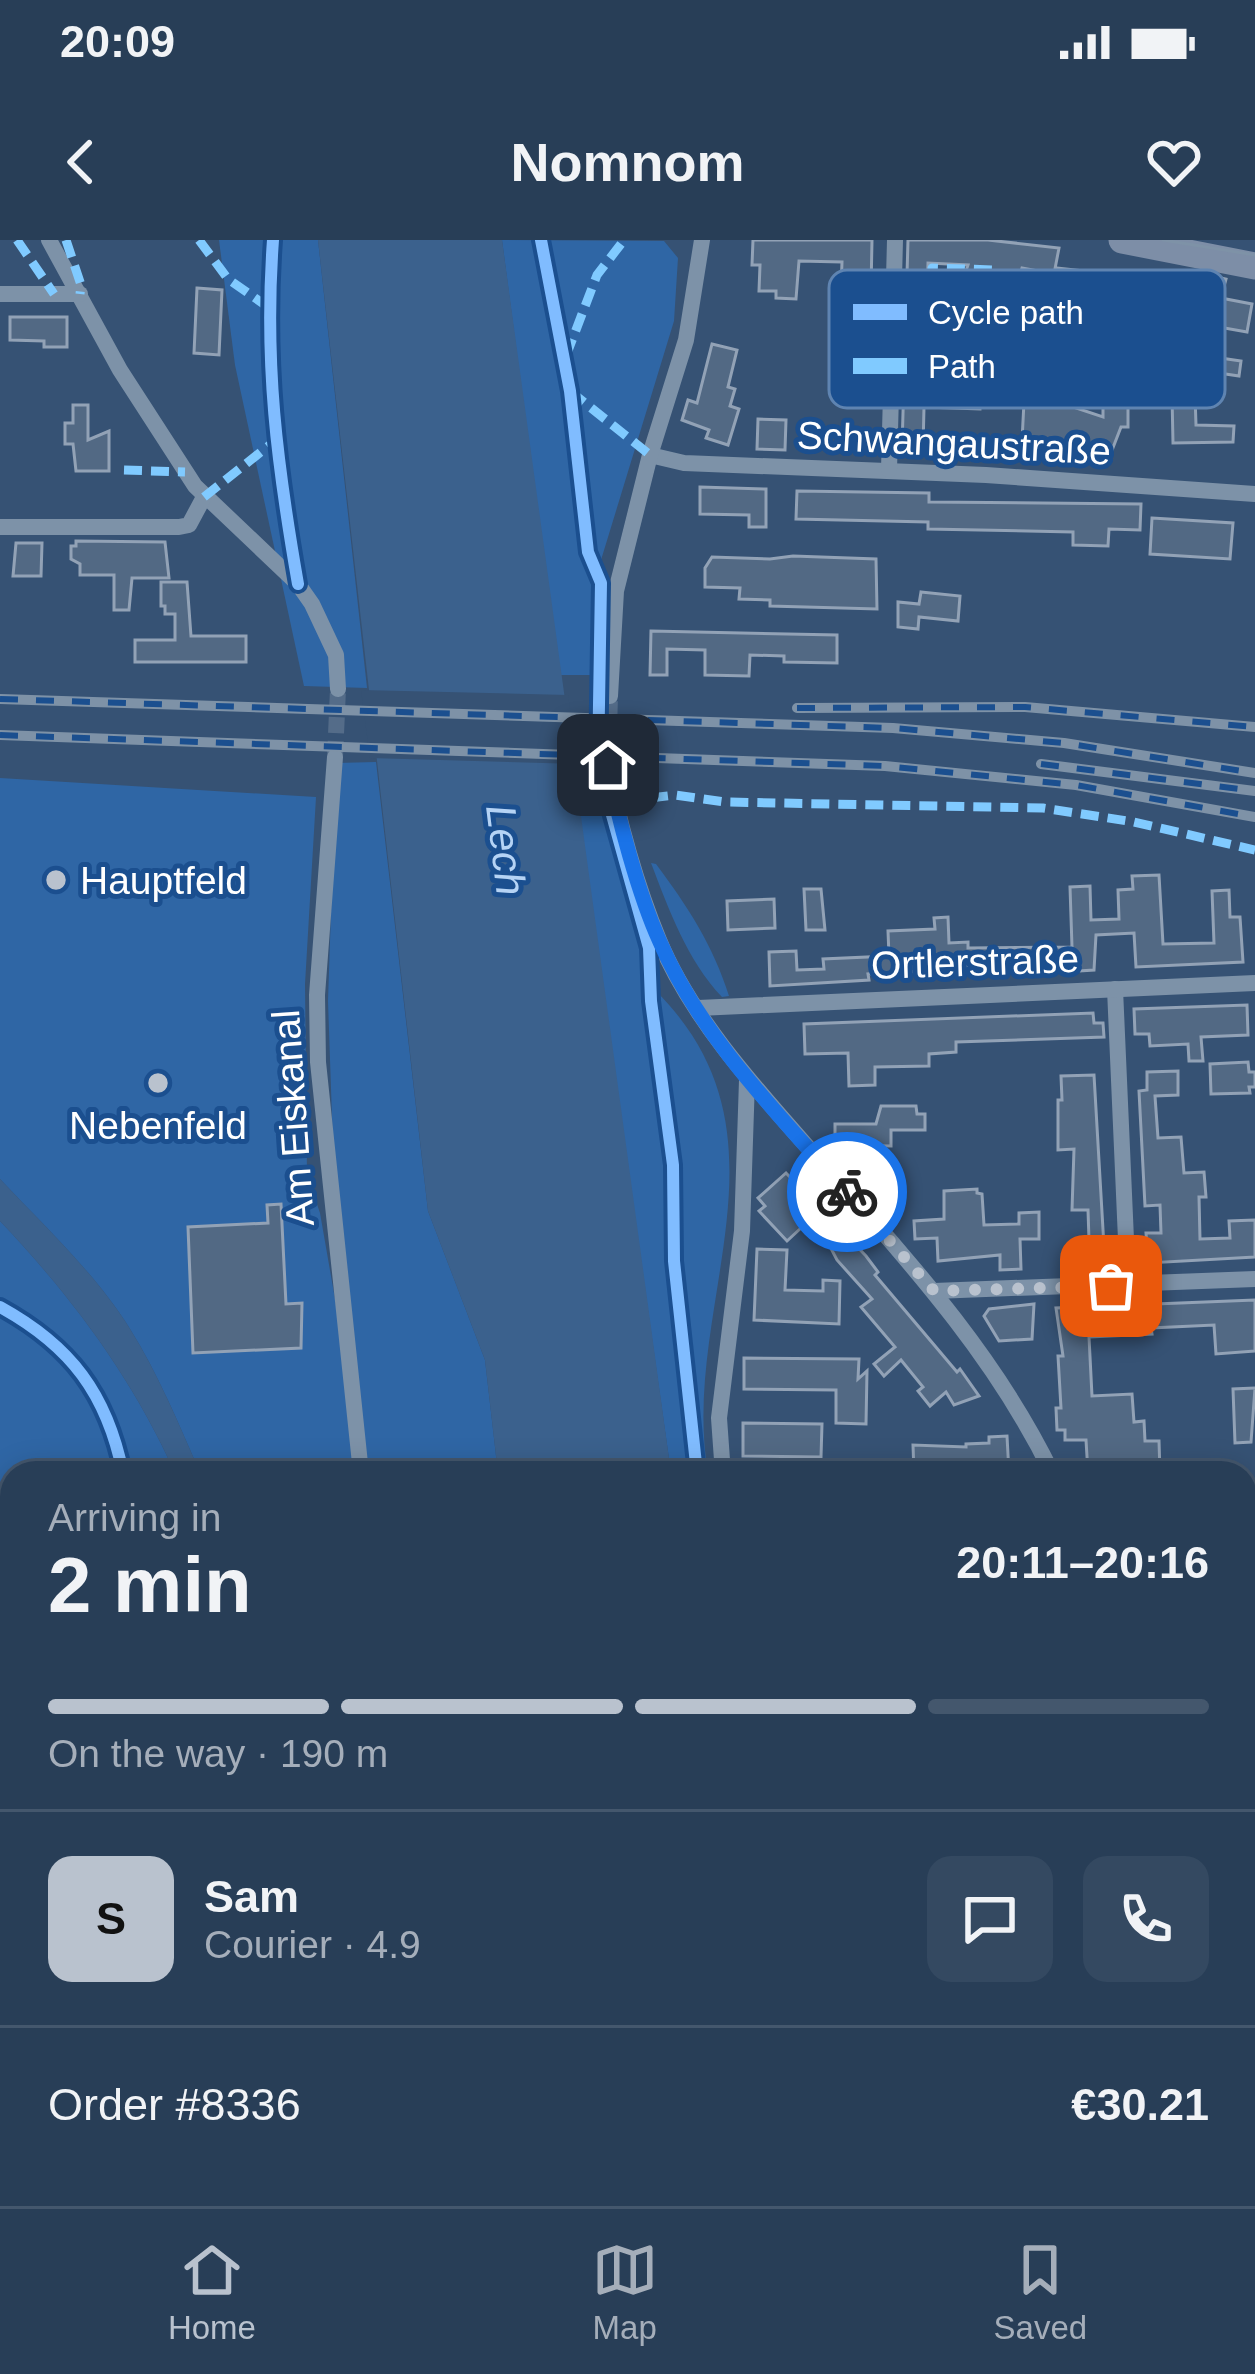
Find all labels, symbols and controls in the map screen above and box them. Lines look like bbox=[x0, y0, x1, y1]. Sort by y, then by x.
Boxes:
text: 20:09 bbox=[60, 16, 175, 67]
icon: back bbox=[48, 129, 114, 195]
icon: heart bbox=[1141, 129, 1207, 195]
text: Nomnom bbox=[511, 132, 744, 192]
legend bbox=[829, 270, 1225, 408]
text: Cycle path bbox=[928, 294, 1084, 331]
text: Path bbox=[928, 348, 996, 385]
street label: Schwangaustraße bbox=[796, 413, 1112, 473]
pin bbox=[557, 714, 659, 816]
icon: home bbox=[575, 732, 641, 798]
water label: Lech bbox=[477, 802, 535, 898]
place label: Hauptfeld bbox=[80, 859, 247, 902]
marker: Hauptfeld bbox=[43, 867, 69, 893]
street label: Ortlerstraße bbox=[870, 937, 1080, 987]
street label: Am Eiskanal bbox=[264, 1008, 322, 1228]
marker: Nebenfeld bbox=[145, 1070, 171, 1096]
place label: Nebenfeld bbox=[69, 1104, 247, 1147]
courier bbox=[787, 1132, 907, 1252]
icon: bike bbox=[814, 1159, 880, 1225]
pin bbox=[1060, 1235, 1162, 1337]
icon: bag bbox=[1078, 1253, 1144, 1319]
text: Arriving in bbox=[48, 1496, 221, 1539]
text: 20:11–20:16 bbox=[956, 1537, 1209, 1588]
text: 2 min bbox=[48, 1541, 252, 1629]
text: On the way · 190 m bbox=[48, 1732, 388, 1775]
button: chat bbox=[927, 1856, 1053, 1982]
button: phone bbox=[1083, 1856, 1209, 1982]
text: Sam bbox=[204, 1871, 299, 1922]
text: S bbox=[96, 1893, 126, 1944]
text: Courier · 4.9 bbox=[204, 1923, 421, 1966]
text: Order #8336 bbox=[48, 2079, 301, 2130]
text: €30.21 bbox=[1071, 2079, 1209, 2130]
tab: Home bbox=[168, 2237, 256, 2347]
tab: Map bbox=[592, 2237, 658, 2347]
tab: Saved bbox=[994, 2237, 1087, 2347]

